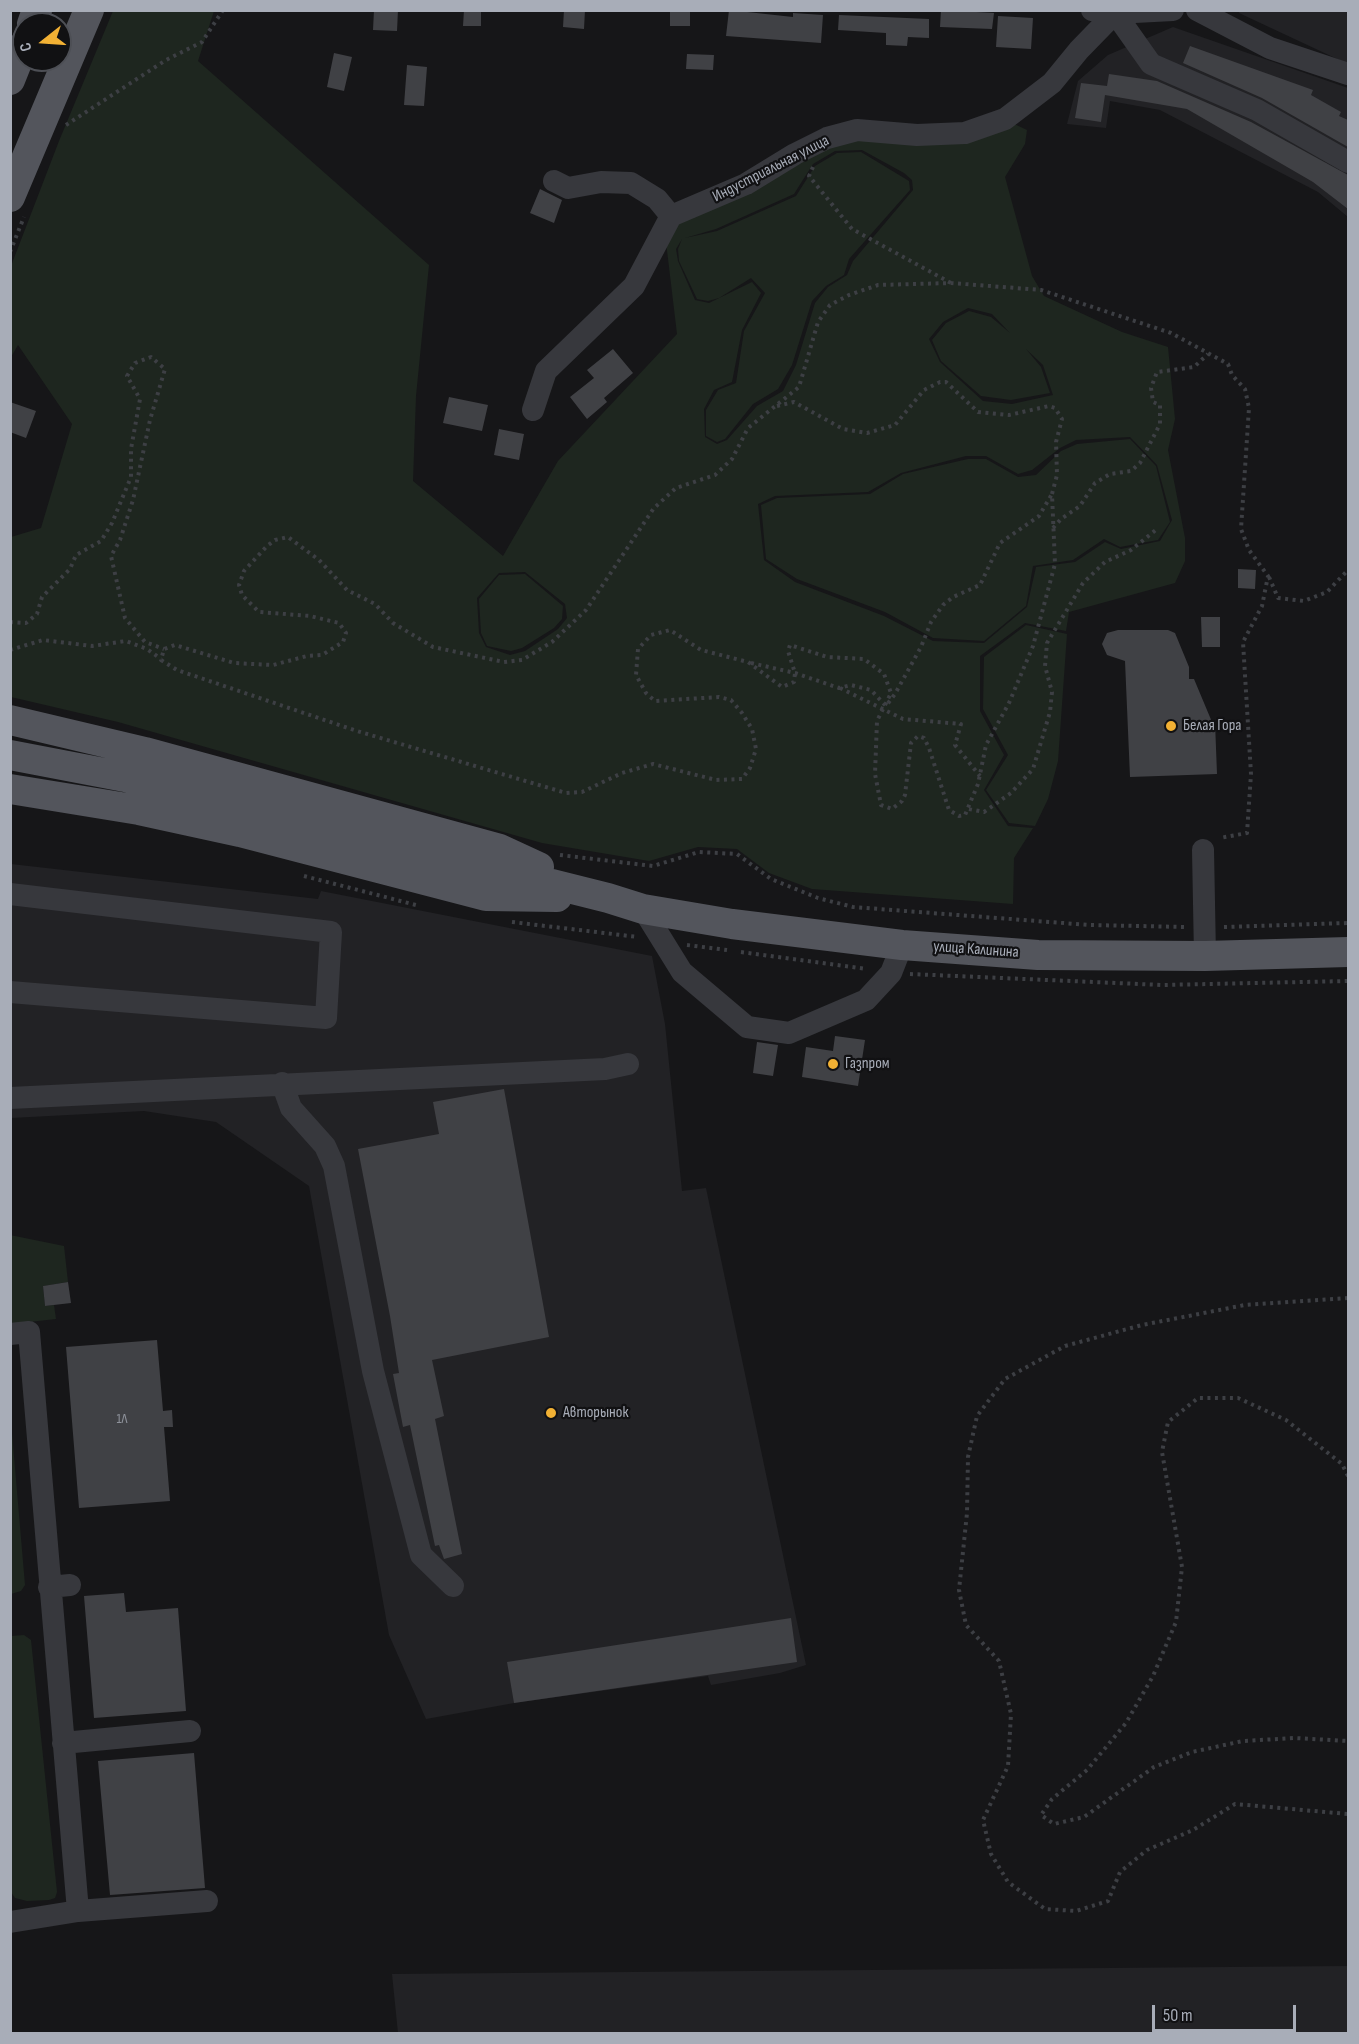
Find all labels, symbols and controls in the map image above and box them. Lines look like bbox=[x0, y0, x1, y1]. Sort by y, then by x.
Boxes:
north arrow bbox=[12, 12, 72, 72]
text: С bbox=[16, 40, 37, 54]
street label: Индустриальная улица bbox=[710, 131, 832, 207]
place label: Белая Гора bbox=[1183, 716, 1241, 736]
marker: Белая Гора bbox=[1164, 719, 1178, 733]
street label: улица Калинина bbox=[933, 937, 1019, 963]
place label: Газпром bbox=[845, 1054, 890, 1074]
marker: Газпром bbox=[826, 1057, 840, 1071]
place label: Авторынок bbox=[563, 1403, 628, 1423]
marker: Авторынок bbox=[544, 1406, 558, 1420]
house number: 1Л bbox=[116, 1411, 128, 1427]
scale bar bbox=[1155, 1993, 1299, 2031]
text: 50 m bbox=[1163, 2005, 1193, 2026]

